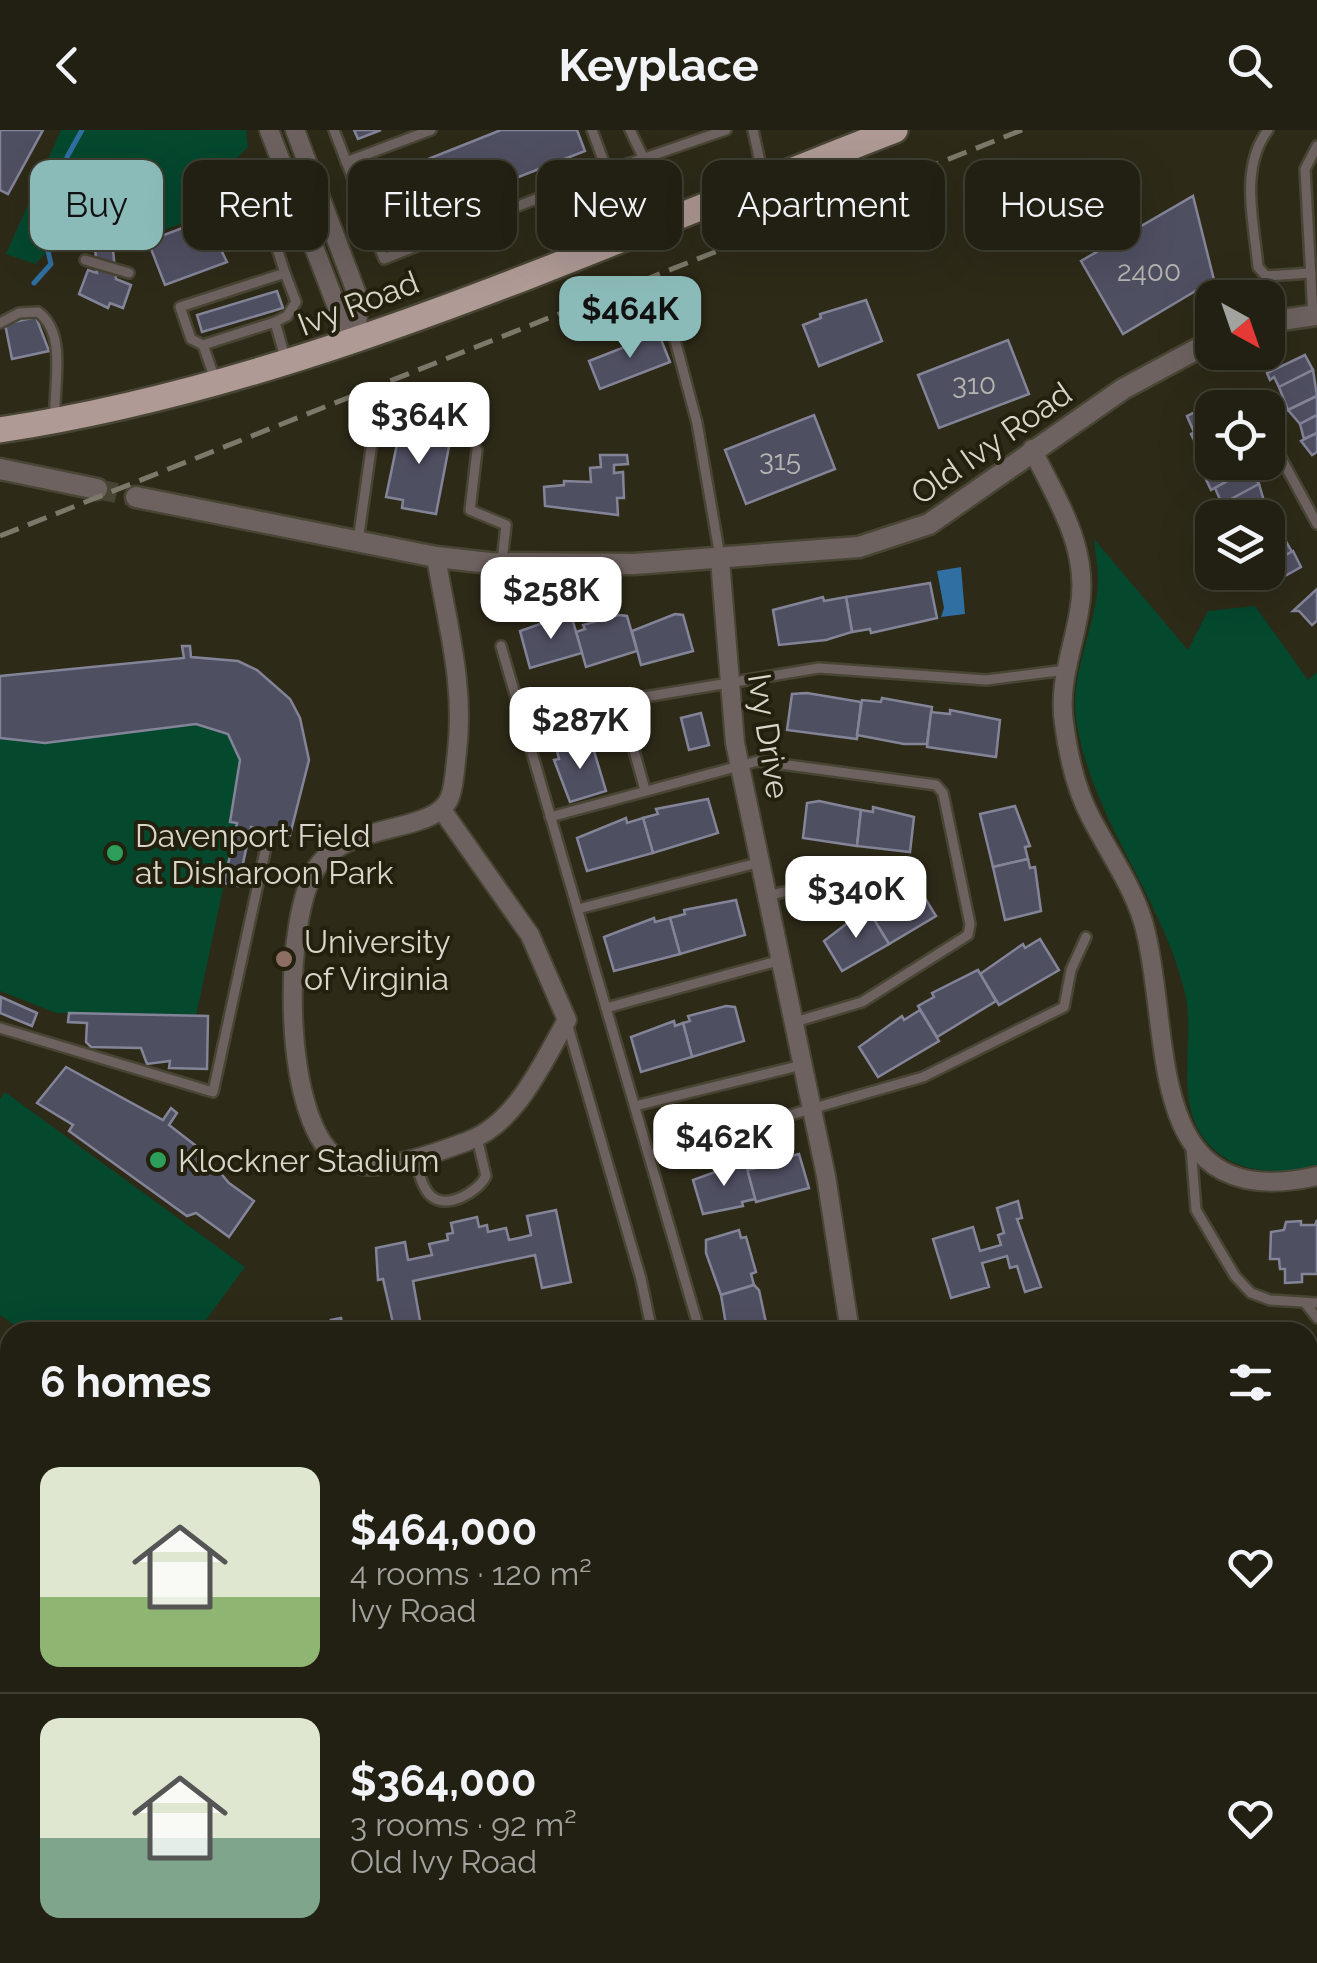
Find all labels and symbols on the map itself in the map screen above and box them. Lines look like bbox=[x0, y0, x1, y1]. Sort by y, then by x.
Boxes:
house number: 2400 bbox=[1117, 255, 1181, 288]
street label: Ivy Road bbox=[292, 263, 424, 343]
pin: $464K bbox=[560, 276, 700, 361]
north arrow bbox=[1195, 280, 1285, 370]
house number: 310 bbox=[952, 368, 996, 401]
street label: Old Ivy Road bbox=[904, 374, 1078, 512]
pin: $364K bbox=[349, 382, 489, 467]
house number: 315 bbox=[759, 444, 801, 477]
pin: $258K bbox=[481, 557, 621, 642]
street label: Ivy Drive bbox=[741, 671, 797, 801]
pin: $287K bbox=[510, 687, 650, 772]
place label: Davenport Field at Disharoon Park bbox=[135, 817, 394, 891]
marker: Davenport Field at Disharoon Park bbox=[104, 842, 126, 864]
pin: $340K bbox=[786, 856, 926, 941]
place label: University of Virginia bbox=[304, 923, 451, 997]
marker: University of Virginia bbox=[273, 948, 295, 970]
pin: $462K bbox=[654, 1104, 794, 1189]
place label: Klockner Stadium bbox=[178, 1142, 440, 1179]
marker: Klockner Stadium bbox=[147, 1149, 169, 1171]

